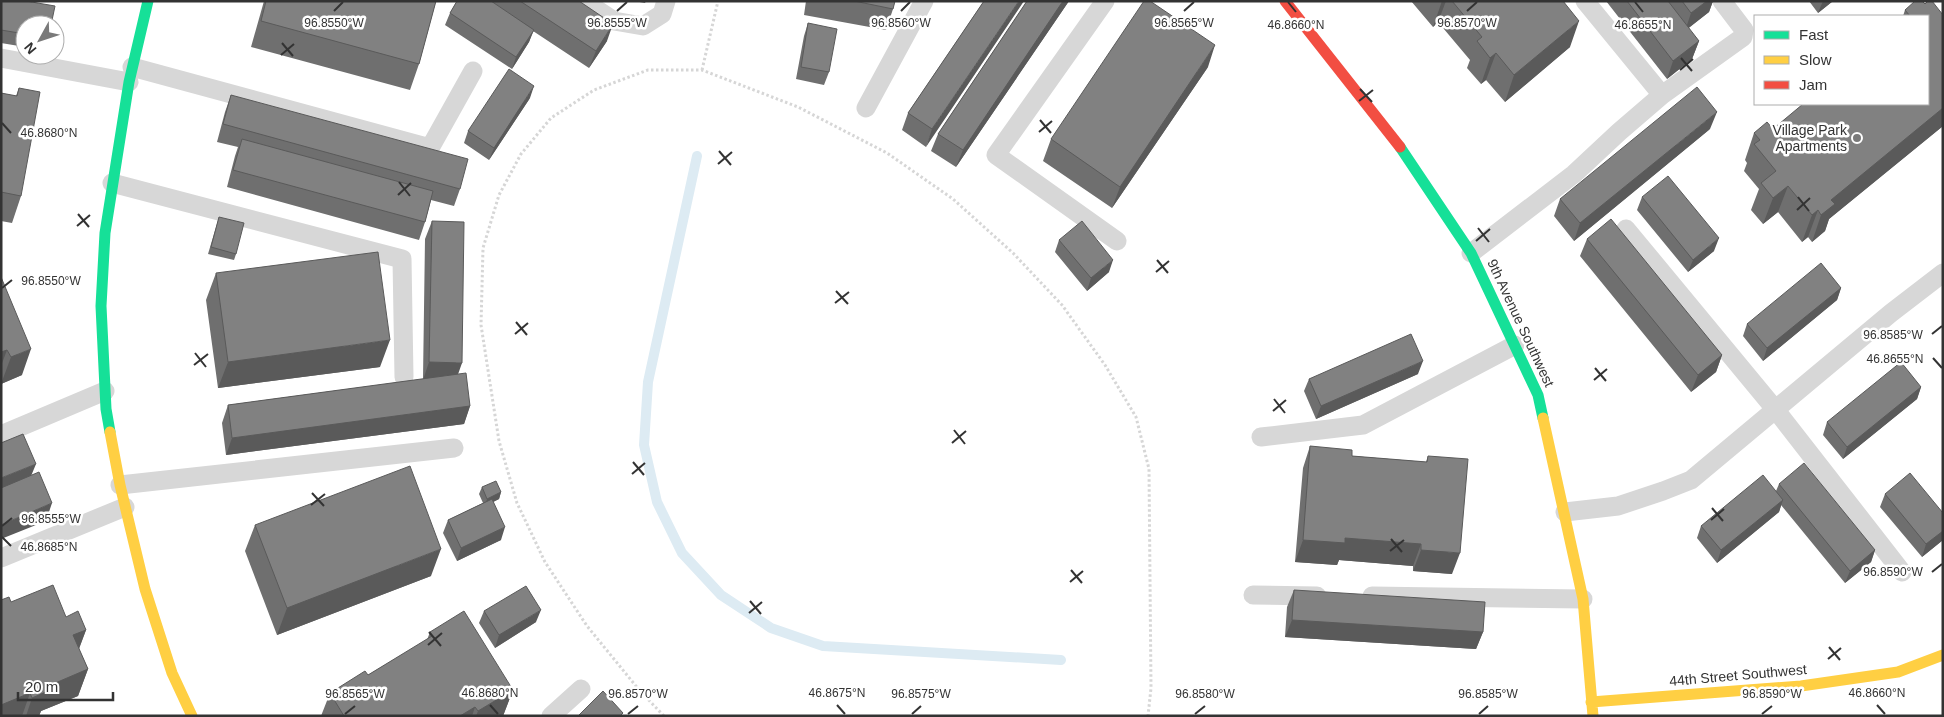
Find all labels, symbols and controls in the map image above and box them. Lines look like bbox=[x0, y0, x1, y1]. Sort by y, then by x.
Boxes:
north arrow bbox=[15, 15, 65, 65]
legend bbox=[1754, 15, 1929, 105]
text: 96.8550°W bbox=[304, 16, 364, 30]
text: 96.8555°W bbox=[587, 16, 647, 30]
text: 96.8560°W bbox=[871, 16, 931, 30]
text: 96.8565°W bbox=[1154, 16, 1214, 30]
text: 96.8570°W bbox=[1437, 16, 1497, 30]
text: 46.8660°N bbox=[1268, 18, 1324, 32]
text: 46.8655°N bbox=[1615, 18, 1671, 32]
text: Fast bbox=[1799, 26, 1829, 43]
text: N bbox=[21, 39, 39, 57]
text: Slow bbox=[1799, 51, 1832, 68]
text: Jam bbox=[1799, 76, 1827, 93]
place label: Village Park Apartments bbox=[1773, 122, 1848, 154]
text: 46.8680°N bbox=[21, 126, 77, 140]
marker: Village Park Apartments bbox=[1851, 132, 1863, 144]
street label: 9th Avenue Southwest bbox=[1484, 257, 1558, 389]
text: 96.8550°W bbox=[21, 274, 81, 288]
text: 96.8585°W bbox=[1863, 328, 1923, 342]
text: 46.8655°N bbox=[1867, 352, 1923, 366]
text: 96.8555°W bbox=[21, 512, 81, 526]
text: 46.8685°N bbox=[21, 540, 77, 554]
text: 96.8590°W bbox=[1863, 565, 1923, 579]
street label: 44th Street Southwest bbox=[1669, 661, 1807, 689]
scale bar bbox=[18, 670, 112, 702]
text: 20 m bbox=[25, 678, 58, 695]
text: 46.8680°N bbox=[462, 686, 518, 700]
text: 46.8675°N bbox=[809, 686, 865, 700]
text: 46.8660°N bbox=[1849, 686, 1905, 700]
text: 96.8565°W bbox=[325, 687, 385, 701]
text: 96.8570°W bbox=[608, 687, 668, 701]
text: 96.8575°W bbox=[891, 687, 951, 701]
text: 96.8580°W bbox=[1175, 687, 1235, 701]
text: 96.8585°W bbox=[1458, 687, 1518, 701]
text: 96.8590°W bbox=[1742, 687, 1802, 701]

